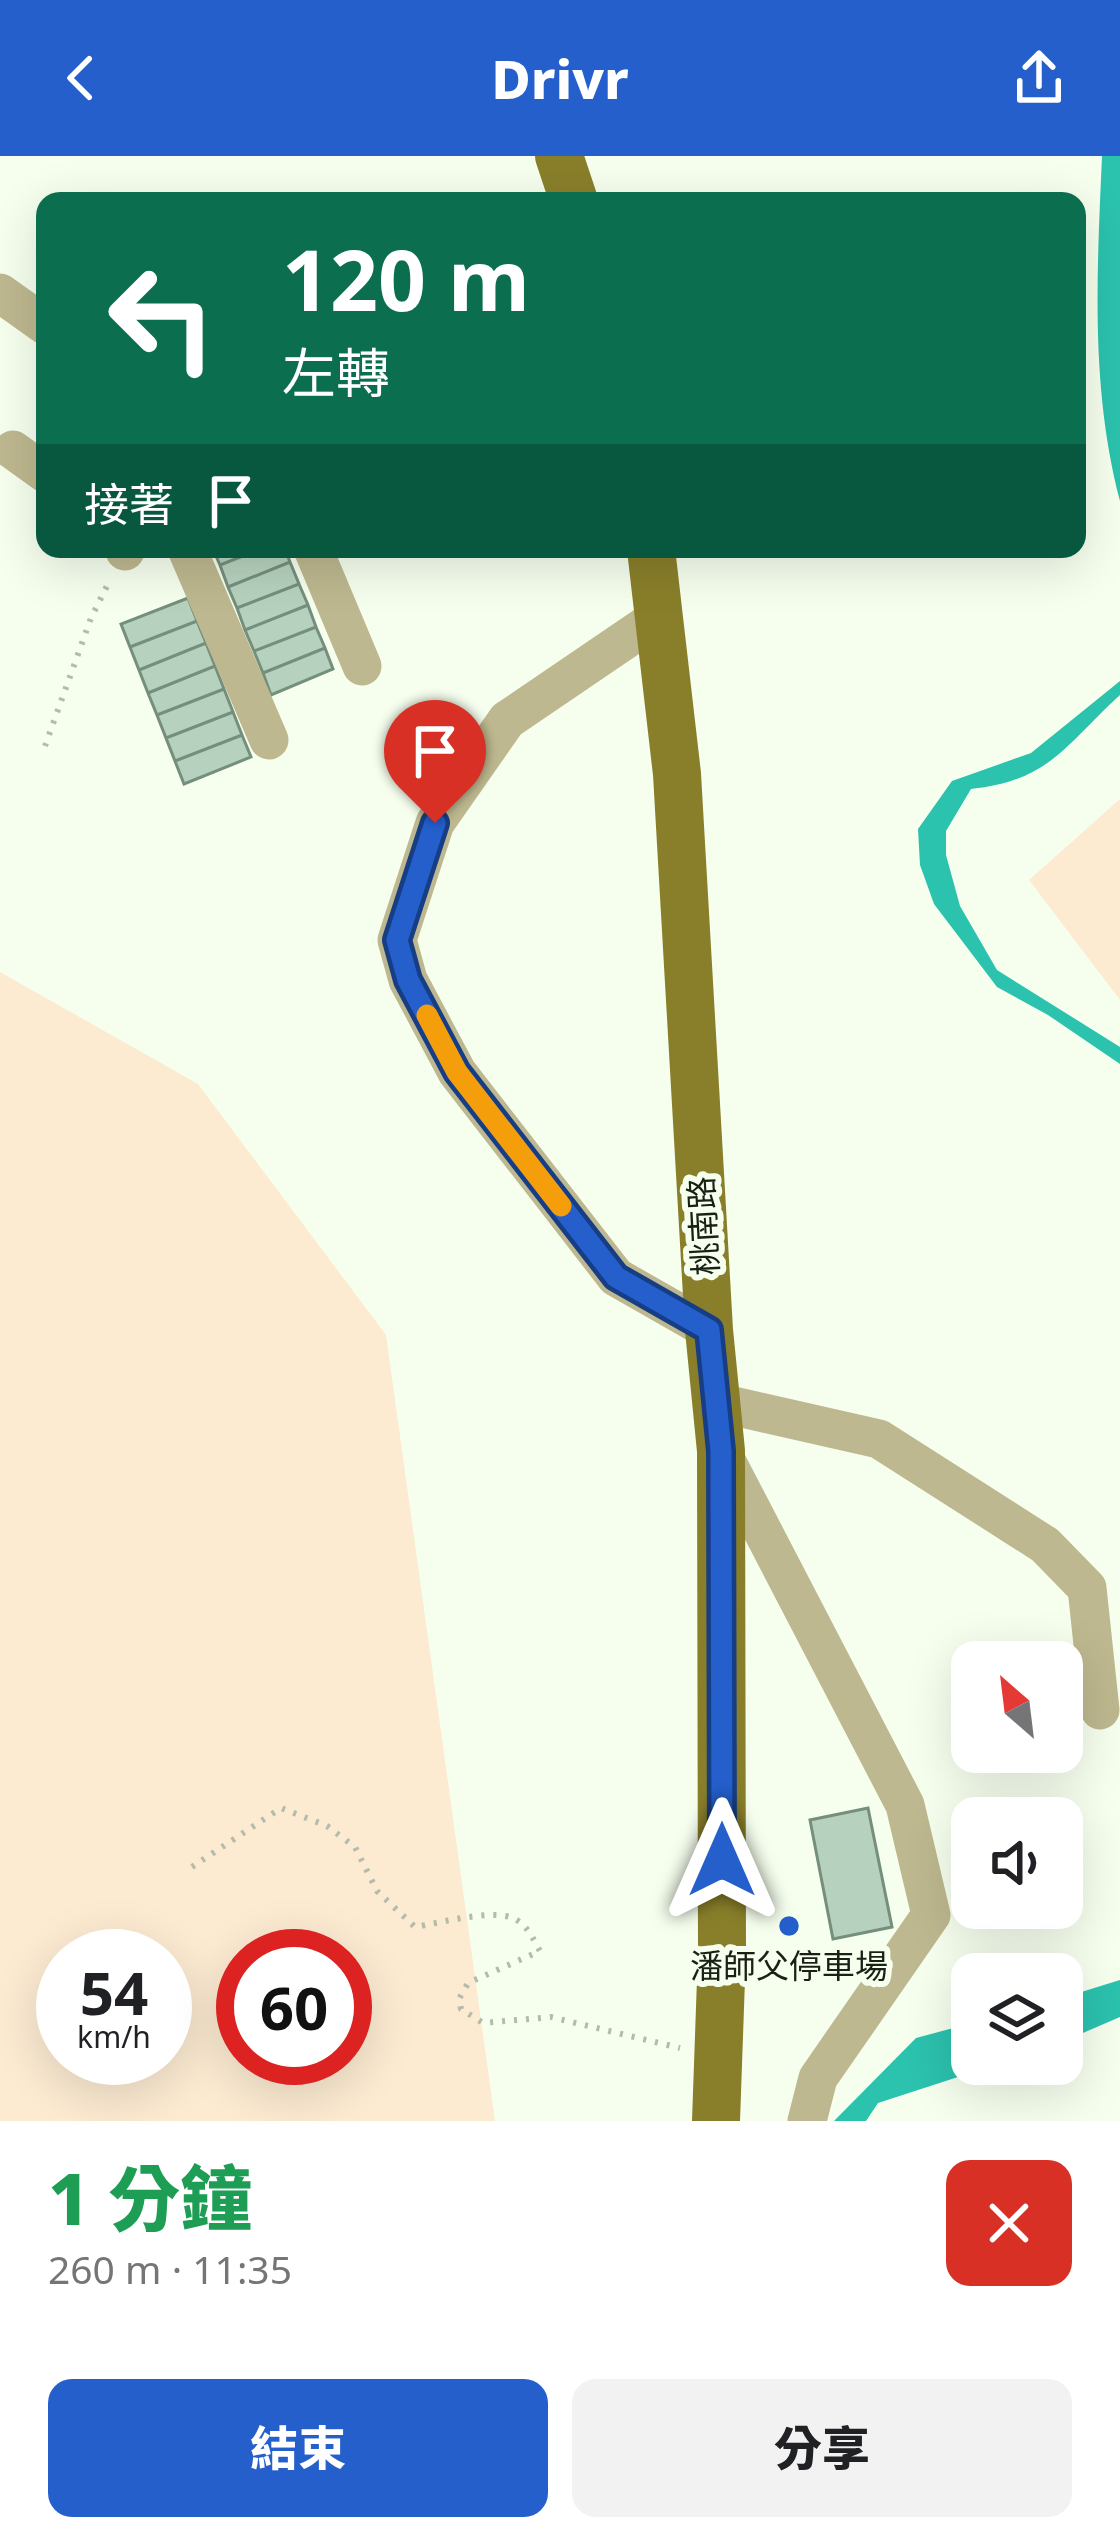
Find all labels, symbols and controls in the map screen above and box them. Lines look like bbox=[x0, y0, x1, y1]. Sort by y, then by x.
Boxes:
text: Drivr bbox=[491, 41, 629, 115]
icon: back bbox=[48, 45, 114, 111]
icon: share bbox=[1006, 45, 1072, 111]
text: 120 m bbox=[282, 221, 530, 336]
icon: left bbox=[84, 240, 240, 396]
text: 左轉 bbox=[282, 335, 390, 409]
icon: arrive bbox=[198, 468, 264, 534]
text: 接著 bbox=[84, 473, 174, 534]
pin bbox=[384, 700, 486, 823]
icon: arrive bbox=[402, 718, 468, 784]
street label: 桃南路 bbox=[678, 1175, 728, 1277]
north arrow bbox=[951, 1641, 1083, 1773]
map controls bbox=[951, 1641, 1083, 2085]
position arrow bbox=[659, 1797, 785, 1923]
button: sound bbox=[951, 1797, 1083, 1929]
marker: 潘師父停車場 bbox=[776, 1913, 802, 1939]
speed limit sign: 60 bbox=[216, 1929, 372, 2085]
place label: 潘師父停車場 bbox=[690, 1943, 888, 1988]
text: 54 bbox=[80, 1951, 148, 2033]
button: layers bbox=[951, 1953, 1083, 2085]
text: km/h bbox=[77, 2016, 151, 2057]
text: 1 分鐘 bbox=[48, 2148, 252, 2246]
button: close bbox=[946, 2160, 1072, 2286]
text: 260 m · 11:35 bbox=[48, 2242, 292, 2295]
button: 結束 bbox=[48, 2379, 548, 2517]
button: 分享 bbox=[572, 2379, 1072, 2517]

